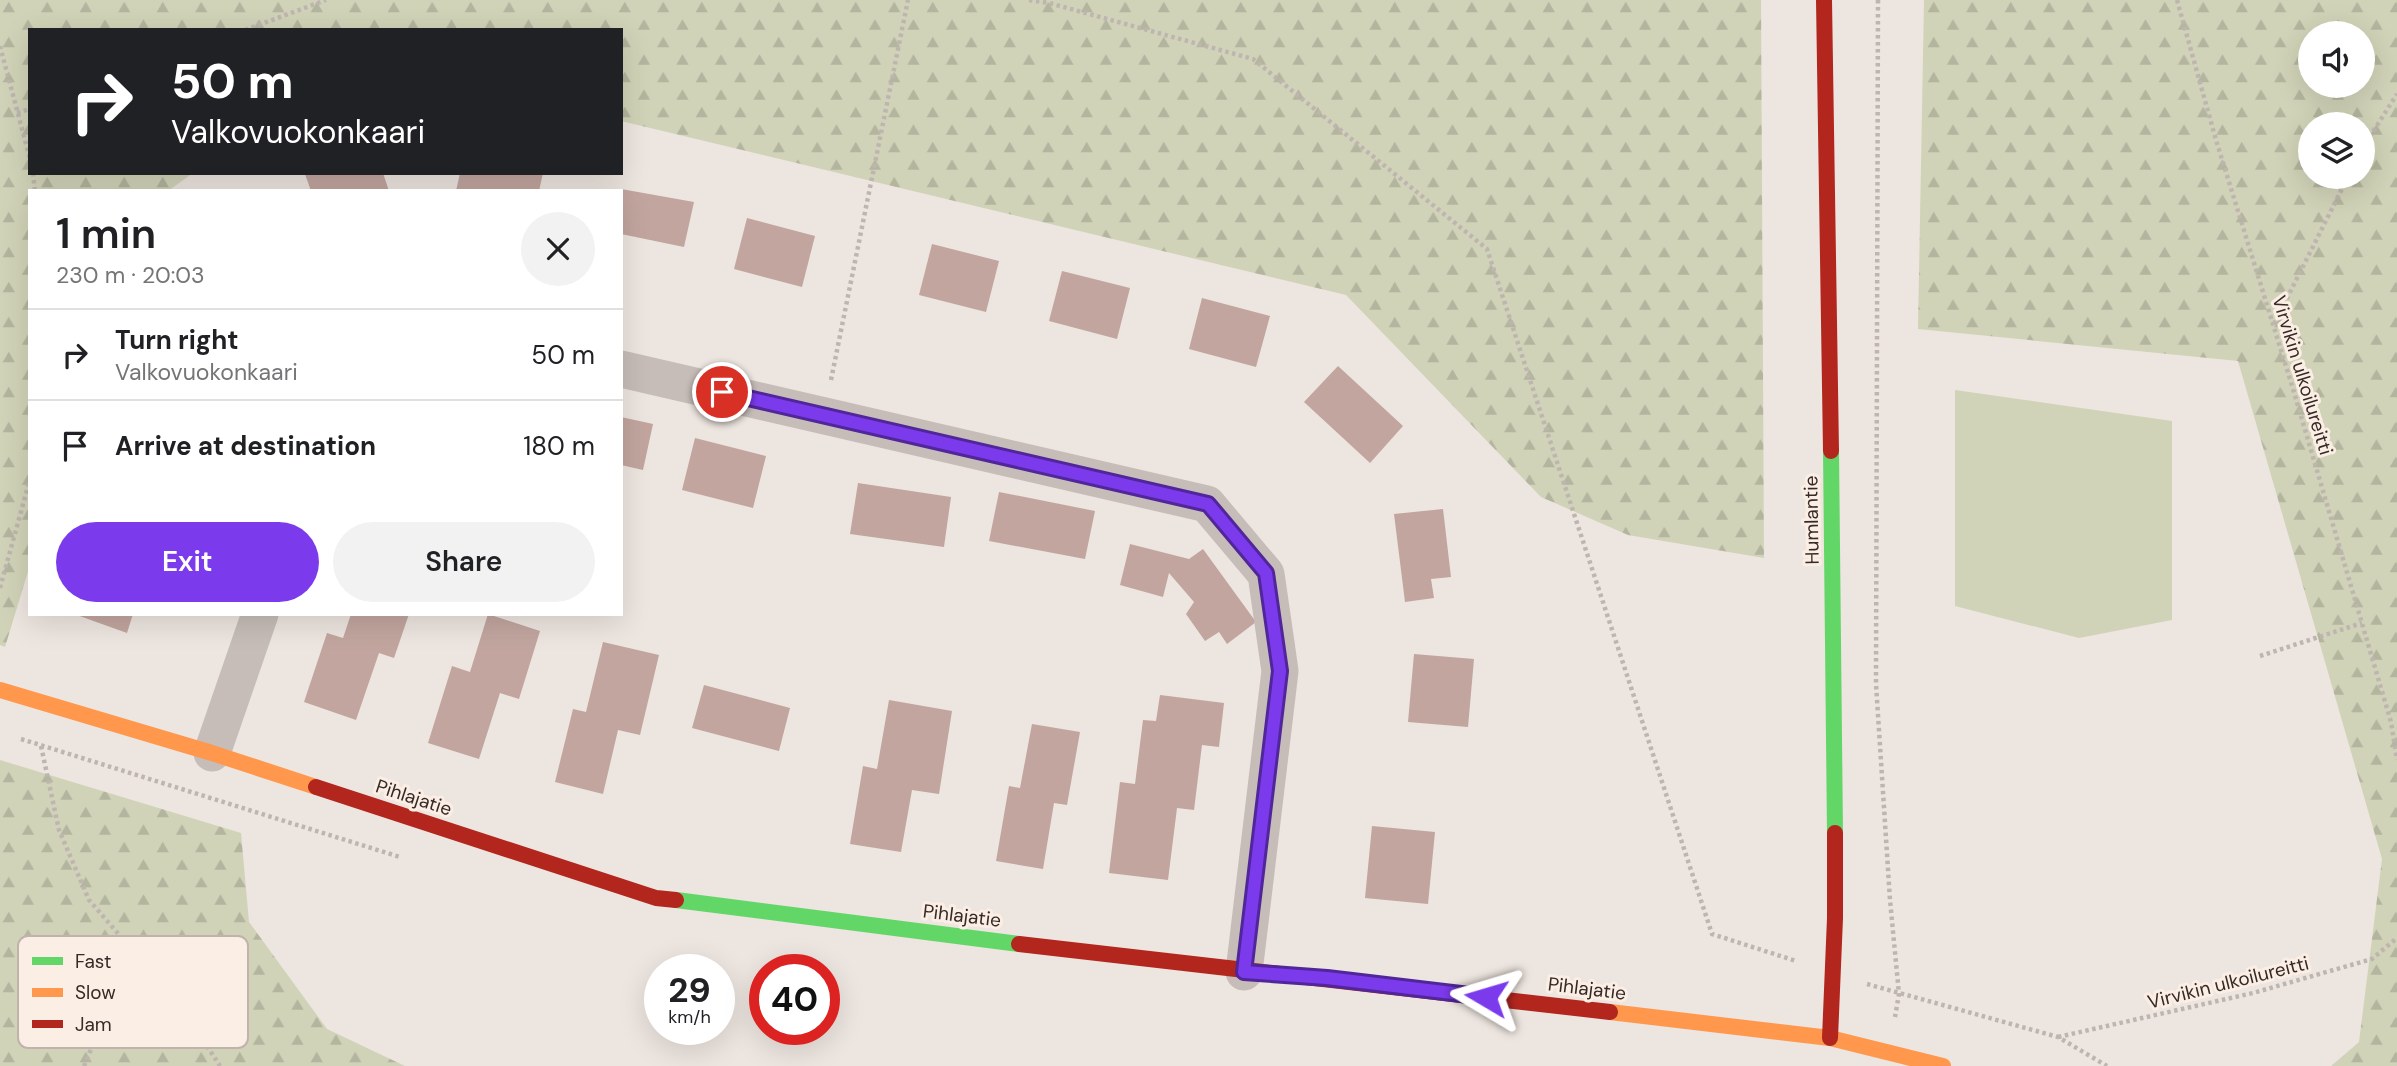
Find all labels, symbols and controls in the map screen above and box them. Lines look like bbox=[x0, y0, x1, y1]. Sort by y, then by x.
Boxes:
map controls bbox=[2298, 21, 2375, 189]
button: sound bbox=[2298, 21, 2375, 98]
text: 50 m bbox=[171, 49, 294, 113]
icon: right bbox=[56, 56, 147, 147]
text: Valkovuokonkaari bbox=[171, 111, 425, 153]
button: layers bbox=[2298, 112, 2375, 189]
text: 1 min bbox=[56, 206, 156, 261]
button: close bbox=[521, 212, 595, 286]
text: 230 m · 20:03 bbox=[56, 260, 205, 290]
street label: Virvikin ulkoilureitti bbox=[2266, 292, 2339, 458]
text: Turn right bbox=[115, 323, 239, 357]
icon: right bbox=[56, 336, 94, 374]
text: 50 m bbox=[531, 338, 595, 372]
text: Valkovuokonkaari bbox=[115, 357, 298, 387]
pin bbox=[692, 362, 752, 422]
icon: arrive bbox=[703, 373, 741, 411]
icon: arrive bbox=[56, 427, 94, 465]
text: Arrive at destination bbox=[115, 429, 376, 463]
text: 180 m bbox=[523, 429, 595, 463]
street label: Humlantie bbox=[1798, 475, 1825, 565]
button: Exit bbox=[56, 522, 319, 602]
button: Share bbox=[333, 522, 595, 602]
street label: Pihlajatie bbox=[373, 773, 455, 822]
street label: Pihlajatie bbox=[921, 898, 1002, 933]
legend bbox=[18, 936, 248, 1048]
text: Fast bbox=[75, 949, 111, 974]
street label: Virvikin ulkoilureitti bbox=[2145, 950, 2311, 1015]
speed limit sign: 40 bbox=[749, 954, 840, 1045]
position arrow bbox=[1449, 960, 1523, 1034]
text: 29 bbox=[668, 967, 711, 1013]
street label: Pihlajatie bbox=[1546, 971, 1627, 1006]
text: Slow bbox=[75, 980, 116, 1005]
text: km/h bbox=[668, 1005, 711, 1029]
text: Jam bbox=[75, 1012, 112, 1037]

